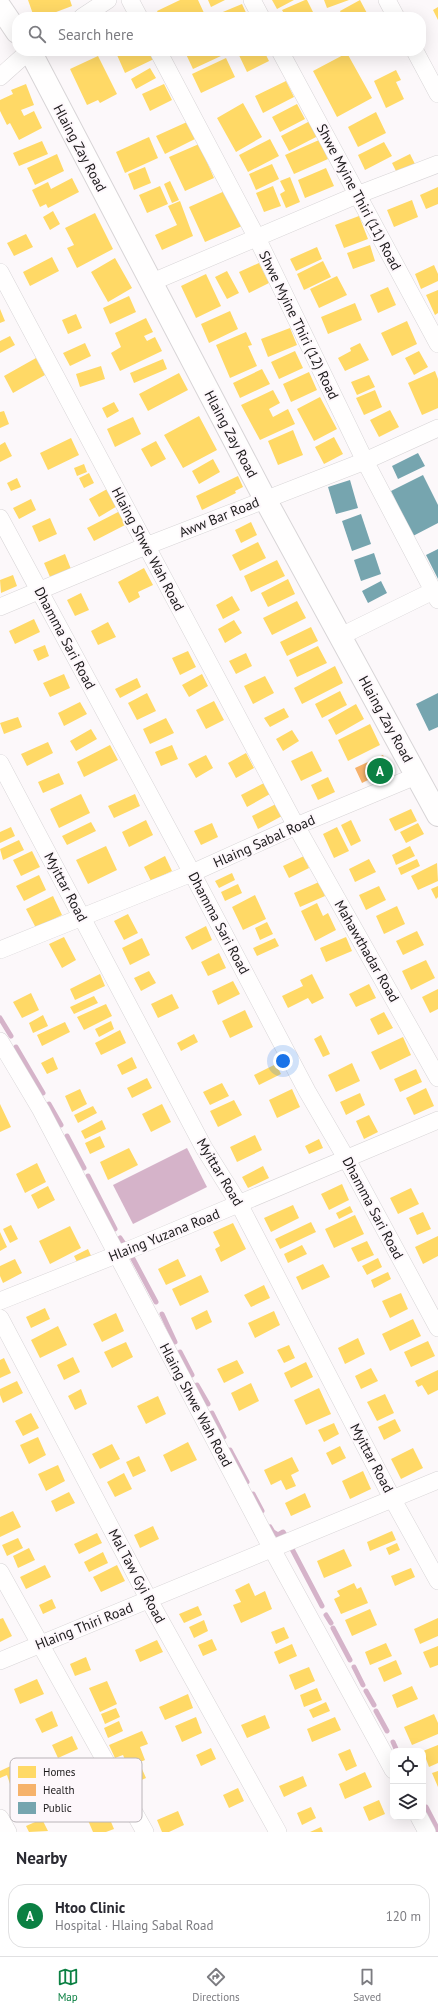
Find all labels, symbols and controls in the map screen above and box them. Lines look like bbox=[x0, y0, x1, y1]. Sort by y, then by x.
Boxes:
search box bbox=[12, 12, 426, 56]
icon: search bbox=[26, 23, 48, 45]
text: Search here bbox=[58, 25, 134, 44]
street label: Hlaing Zay Road bbox=[49, 101, 111, 195]
street label: Shwe Myine Thiri (11) Road bbox=[313, 121, 405, 273]
street label: Shwe Myine Thiri (12) Road bbox=[255, 248, 343, 402]
street label: Hlaing Zay Road bbox=[200, 387, 262, 481]
street label: Hlaing Shwe Wah Road bbox=[108, 484, 188, 614]
street label: Aww Bar Road bbox=[176, 493, 262, 541]
street label: Dhamma Sari Road bbox=[30, 584, 100, 692]
street label: Hlaing Zay Road bbox=[355, 672, 417, 766]
pin: A bbox=[367, 756, 393, 786]
street label: Hlaing Sabal Road bbox=[210, 811, 318, 871]
street label: Myittar Road bbox=[40, 849, 92, 925]
street label: Dhamma Sari Road bbox=[184, 869, 254, 977]
street label: Mahawthadar Road bbox=[330, 897, 404, 1005]
your location bbox=[273, 1051, 293, 1071]
street label: Myittar Road bbox=[193, 1135, 247, 1209]
street label: Dhamma Sari Road bbox=[338, 1154, 408, 1262]
street label: Hlaing Yuzana Road bbox=[106, 1205, 222, 1265]
street label: Hlaing Shwe Wah Road bbox=[156, 1340, 236, 1470]
street label: Myittar Road bbox=[346, 1420, 398, 1496]
street label: Mal Taw Gyi Road bbox=[105, 1526, 169, 1626]
street label: Hlaing Thiri Road bbox=[33, 1598, 135, 1654]
map controls bbox=[390, 1748, 426, 1820]
button: locate bbox=[390, 1748, 426, 1784]
legend bbox=[10, 1758, 142, 1822]
text: Homes bbox=[43, 1765, 76, 1779]
text: Health bbox=[43, 1783, 74, 1797]
button: layers bbox=[390, 1784, 426, 1820]
text: Public bbox=[43, 1801, 72, 1815]
text: Nearby bbox=[16, 1847, 67, 1869]
text: Htoo Clinic bbox=[55, 1898, 125, 1917]
text: A bbox=[26, 1908, 34, 1925]
text: 120 m bbox=[386, 1908, 421, 1925]
text: Hospital · Hlaing Sabal Road bbox=[55, 1917, 213, 1934]
tab: Map bbox=[57, 1966, 79, 2004]
tab: Directions bbox=[192, 1966, 240, 2004]
tab: Saved bbox=[353, 1966, 381, 2004]

